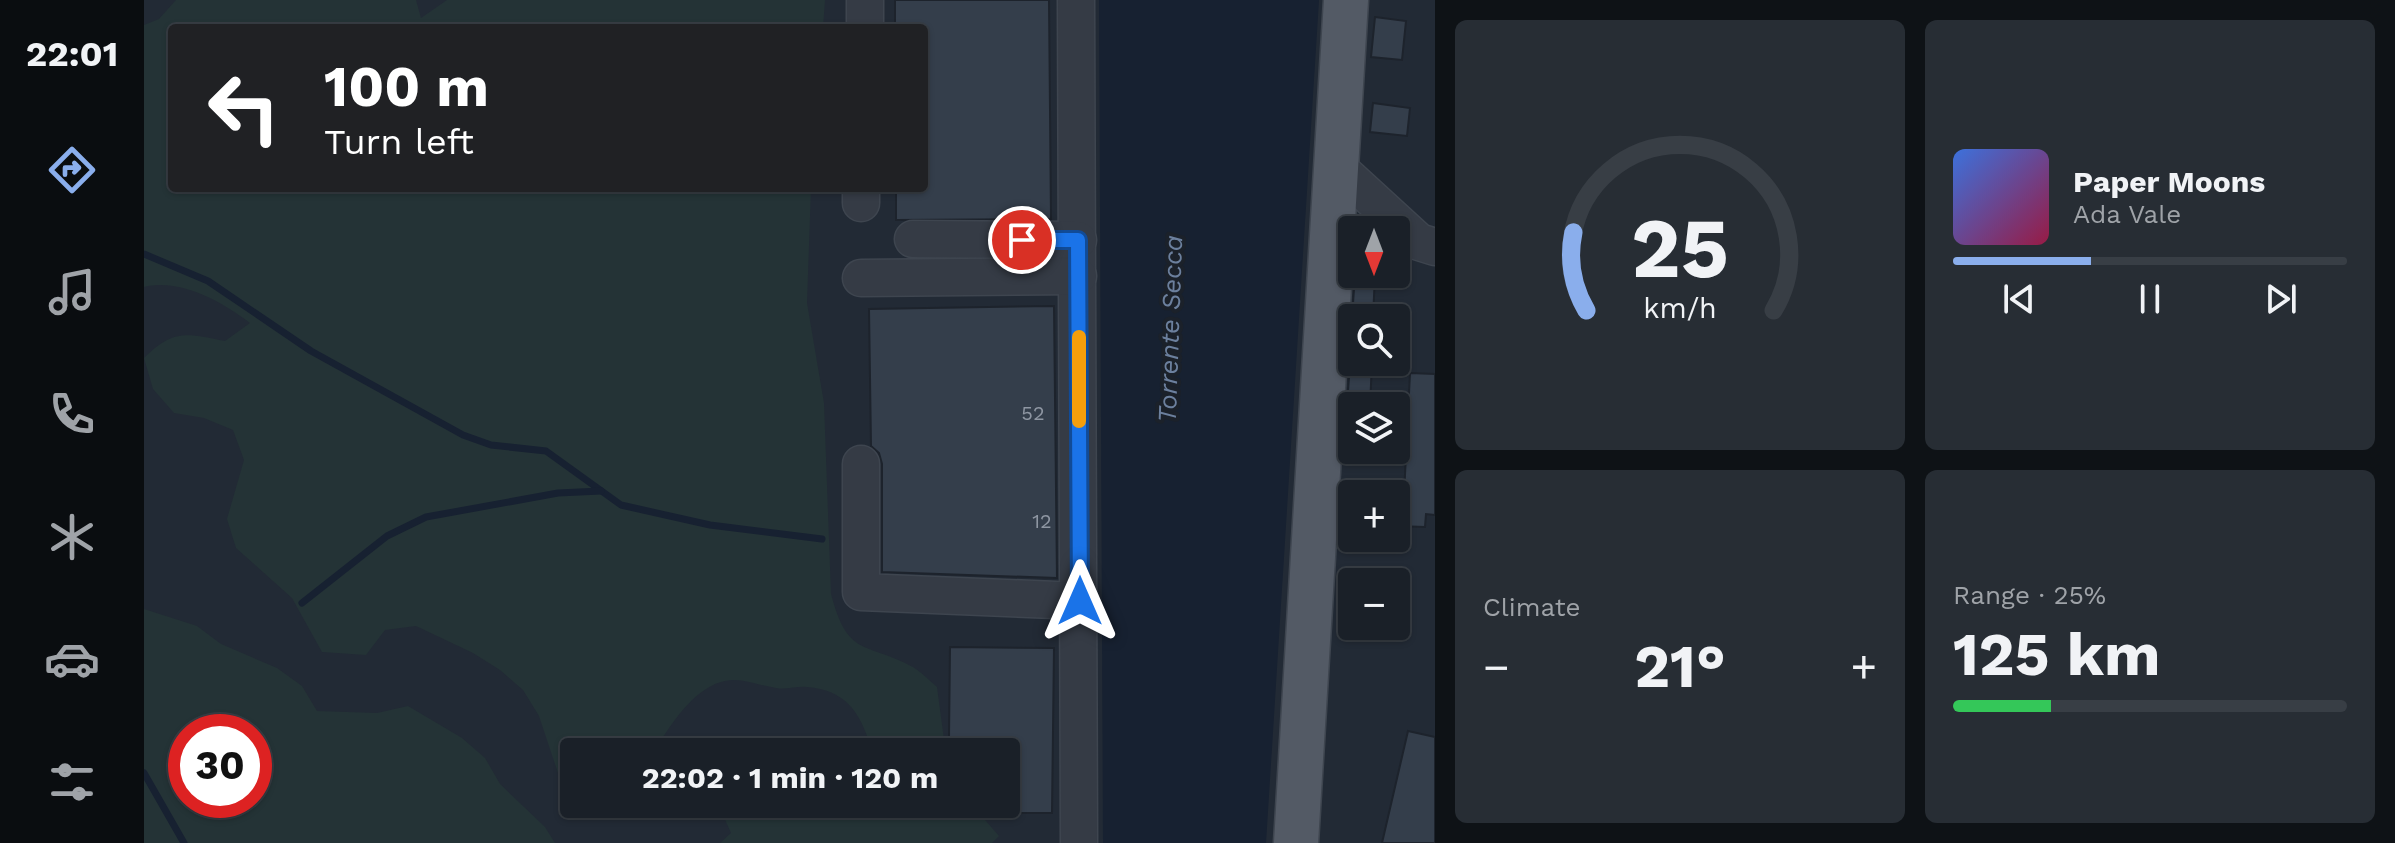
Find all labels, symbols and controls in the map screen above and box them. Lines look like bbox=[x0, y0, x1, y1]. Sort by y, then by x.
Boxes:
text: 22:01 bbox=[26, 33, 118, 75]
text: 100 m bbox=[324, 54, 489, 120]
icon: left bbox=[192, 56, 296, 160]
text: Turn left bbox=[324, 121, 474, 163]
icon: directions bbox=[44, 142, 100, 198]
text: Paper Moons bbox=[2073, 164, 2265, 199]
text: 25 bbox=[1631, 199, 1729, 296]
text: Ada Vale bbox=[2073, 199, 2181, 229]
pin bbox=[988, 206, 1056, 274]
north arrow bbox=[1338, 216, 1410, 288]
map controls bbox=[1338, 216, 1410, 640]
icon: arrive bbox=[1000, 218, 1044, 262]
water label: Torrente Secca bbox=[1152, 235, 1188, 423]
icon: music bbox=[44, 264, 100, 320]
icon: previous bbox=[1997, 277, 2041, 321]
icon: pause bbox=[2128, 277, 2172, 321]
icon: next bbox=[2259, 277, 2303, 321]
text: km/h bbox=[1643, 291, 1717, 325]
button: search bbox=[1338, 304, 1410, 376]
icon: phone bbox=[44, 386, 100, 442]
button: layers bbox=[1338, 392, 1410, 464]
house number: 52 bbox=[1021, 401, 1045, 425]
button: + bbox=[1338, 480, 1410, 552]
icon: climate bbox=[44, 509, 100, 565]
house number: 12 bbox=[1032, 509, 1052, 533]
position arrow bbox=[1038, 559, 1122, 643]
button: − bbox=[1338, 568, 1410, 640]
text: Range · 25% bbox=[1953, 580, 2106, 610]
text: Climate bbox=[1483, 592, 1581, 622]
text: 125 km bbox=[1953, 619, 2161, 690]
icon: car bbox=[44, 631, 100, 687]
text: 21° bbox=[1634, 631, 1726, 702]
text: − bbox=[1483, 641, 1510, 693]
text: + bbox=[1850, 641, 1877, 693]
speed limit sign: 30 bbox=[168, 714, 272, 818]
icon: filters bbox=[44, 754, 100, 810]
text: 22:02 · 1 min · 120 m bbox=[642, 760, 938, 795]

